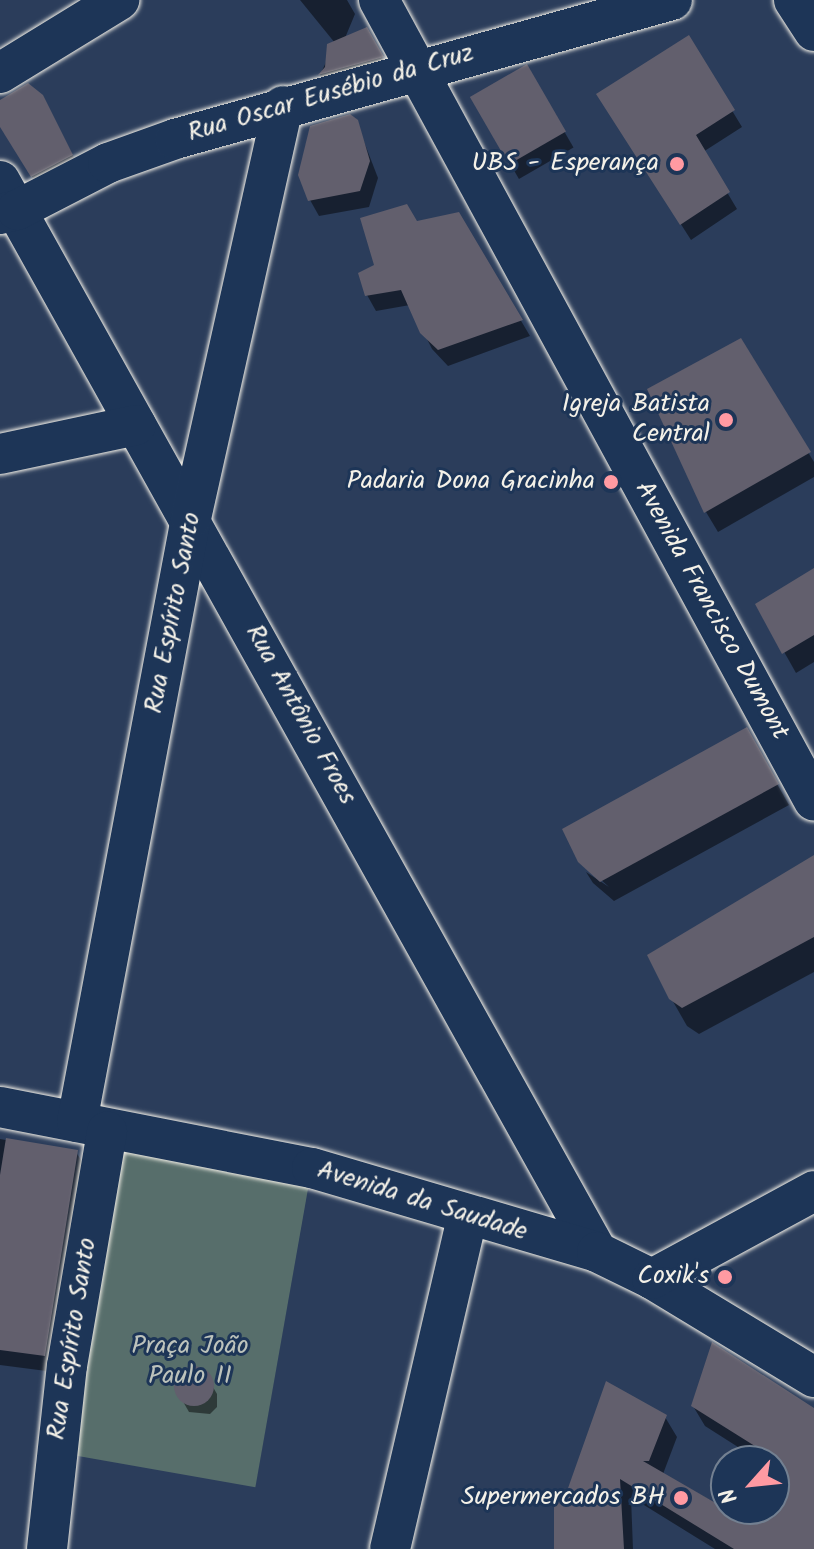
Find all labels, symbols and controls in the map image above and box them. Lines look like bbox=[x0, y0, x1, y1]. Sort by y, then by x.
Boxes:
street label: Rua Oscar Eusébio da Cruz bbox=[184, 38, 478, 150]
place label: UBS - Esperança bbox=[471, 148, 659, 180]
marker: UBS - Esperança bbox=[666, 153, 688, 175]
place label: Igreja Batista Central bbox=[562, 389, 710, 450]
marker: Igreja Batista Central bbox=[717, 411, 735, 429]
place label: Padaria Dona Gracinha bbox=[347, 466, 595, 498]
marker: Padaria Dona Gracinha bbox=[602, 473, 620, 491]
street label: Avenida Francisco Dumont bbox=[627, 476, 795, 746]
street label: Rua Espírito Santo bbox=[139, 510, 209, 716]
street label: Rua Antônio Froes bbox=[238, 620, 362, 810]
street label: Avenida da Saudade bbox=[313, 1155, 531, 1249]
street label: Rua Espírito Santo bbox=[42, 1236, 104, 1442]
place label: Coxik's bbox=[637, 1261, 709, 1293]
marker: Coxik's bbox=[716, 1268, 734, 1286]
park label: Praça João Paulo II bbox=[131, 1331, 249, 1392]
north arrow bbox=[710, 1445, 790, 1525]
text: N bbox=[711, 1481, 749, 1509]
place label: Supermercados BH bbox=[461, 1482, 665, 1514]
marker: Supermercados BH bbox=[672, 1489, 690, 1507]

